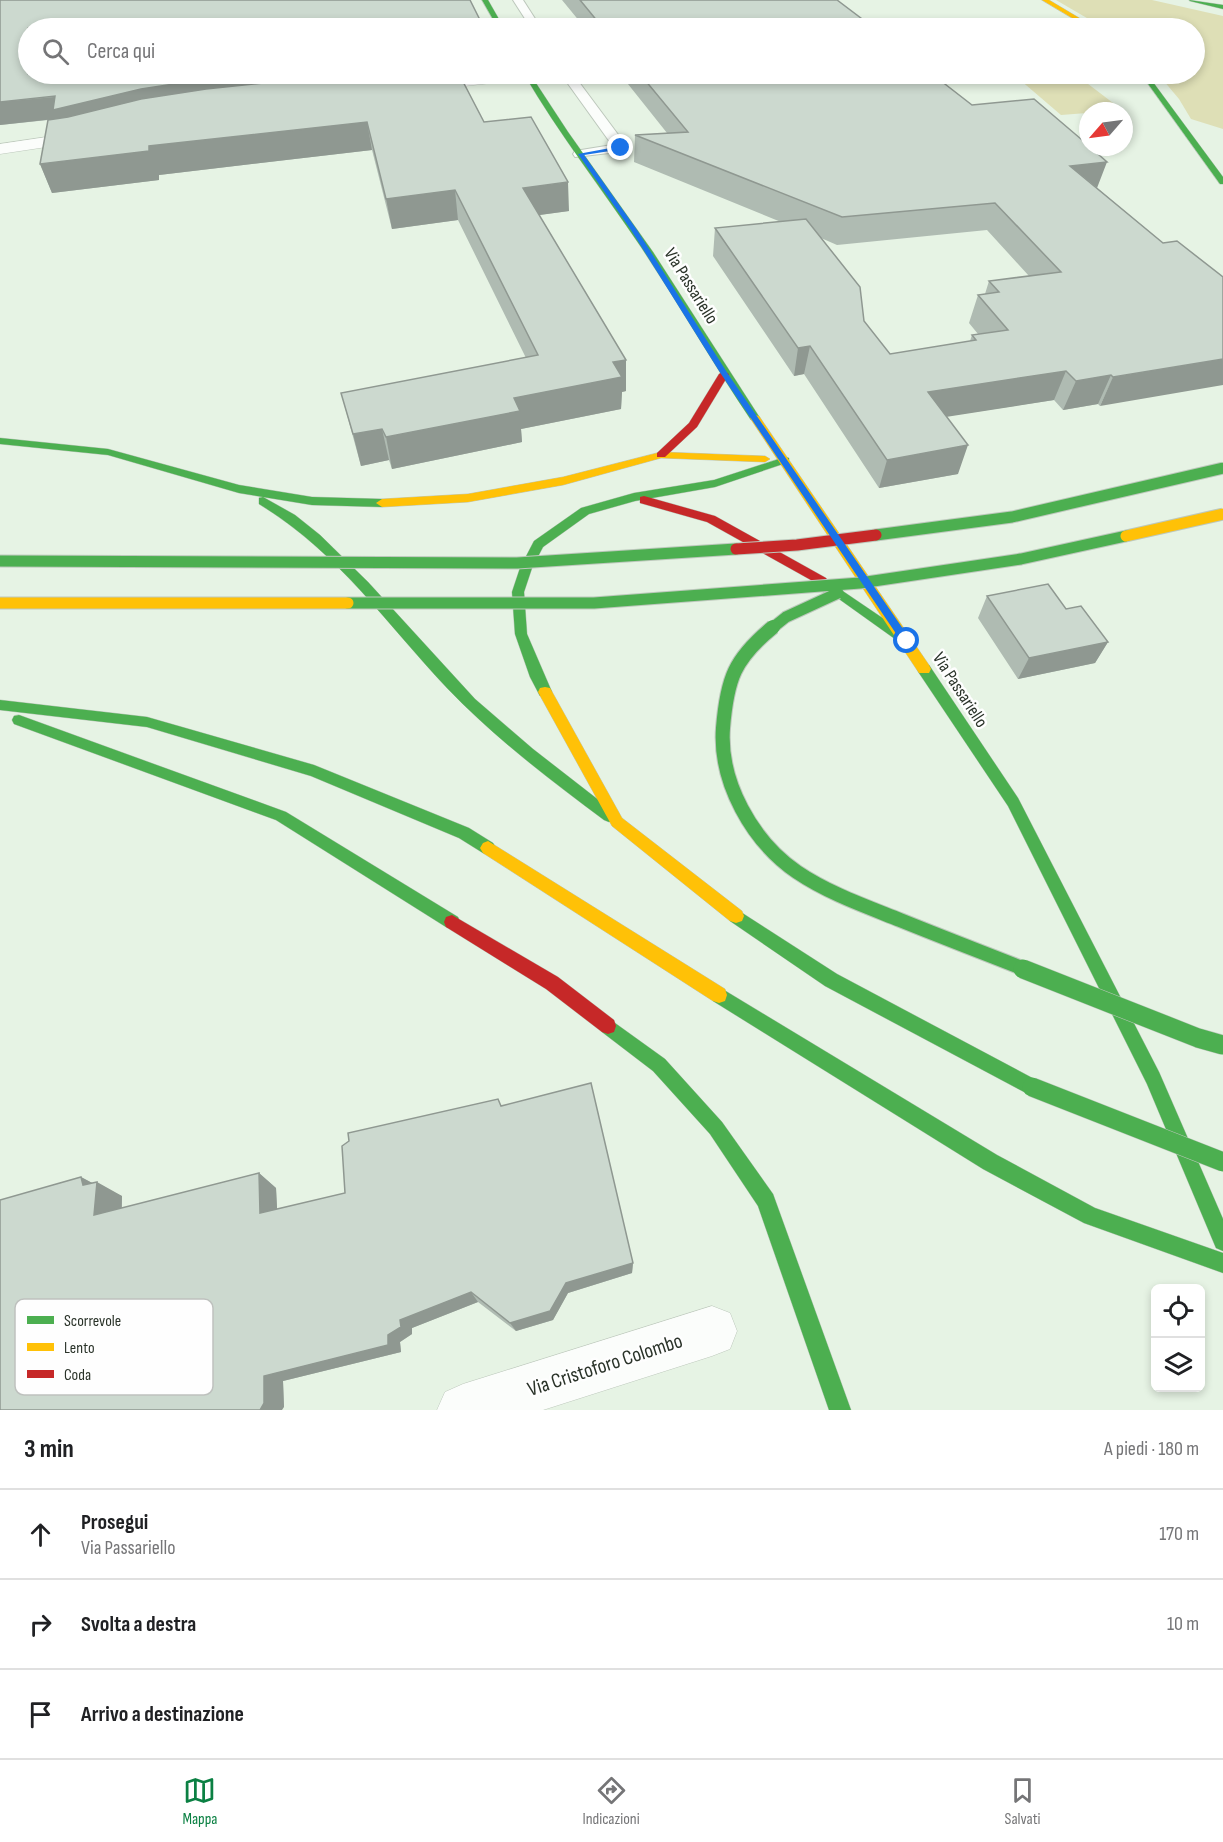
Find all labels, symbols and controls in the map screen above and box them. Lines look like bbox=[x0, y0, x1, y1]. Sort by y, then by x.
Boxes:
search box bbox=[18, 18, 1205, 84]
icon: search bbox=[39, 35, 72, 68]
text: Cerca qui bbox=[87, 38, 155, 65]
north arrow bbox=[1079, 102, 1133, 156]
route end bbox=[607, 134, 633, 160]
street label: Via Passariello bbox=[660, 244, 722, 328]
route start bbox=[893, 627, 919, 653]
street label: Via Passariello bbox=[928, 649, 992, 731]
map controls bbox=[1151, 1284, 1205, 1392]
button: locate bbox=[1151, 1284, 1205, 1338]
legend bbox=[15, 1299, 213, 1395]
text: Scorrevole bbox=[64, 1312, 121, 1331]
street label: Via Cristoforo Colombo bbox=[524, 1328, 686, 1402]
button: layers bbox=[1151, 1338, 1205, 1392]
text: Lento bbox=[64, 1339, 95, 1358]
text: Coda bbox=[64, 1366, 91, 1385]
text: 3 min bbox=[24, 1434, 74, 1465]
text: A piedi · 180 m bbox=[1104, 1437, 1199, 1461]
text: Prosegui bbox=[81, 1509, 148, 1536]
icon: ahead bbox=[24, 1518, 57, 1551]
text: 170 m bbox=[1159, 1522, 1199, 1546]
text: Via Passariello bbox=[81, 1536, 175, 1560]
icon: right bbox=[24, 1608, 57, 1641]
text: Svolta a destra bbox=[81, 1611, 196, 1638]
text: 10 m bbox=[1167, 1612, 1199, 1636]
icon: arrive bbox=[24, 1698, 57, 1731]
text: Arrivo a destinazione bbox=[81, 1701, 244, 1728]
tab: Mappa bbox=[182, 1774, 218, 1829]
tab: Indicazioni bbox=[582, 1774, 640, 1829]
tab: Salvati bbox=[1005, 1774, 1041, 1829]

